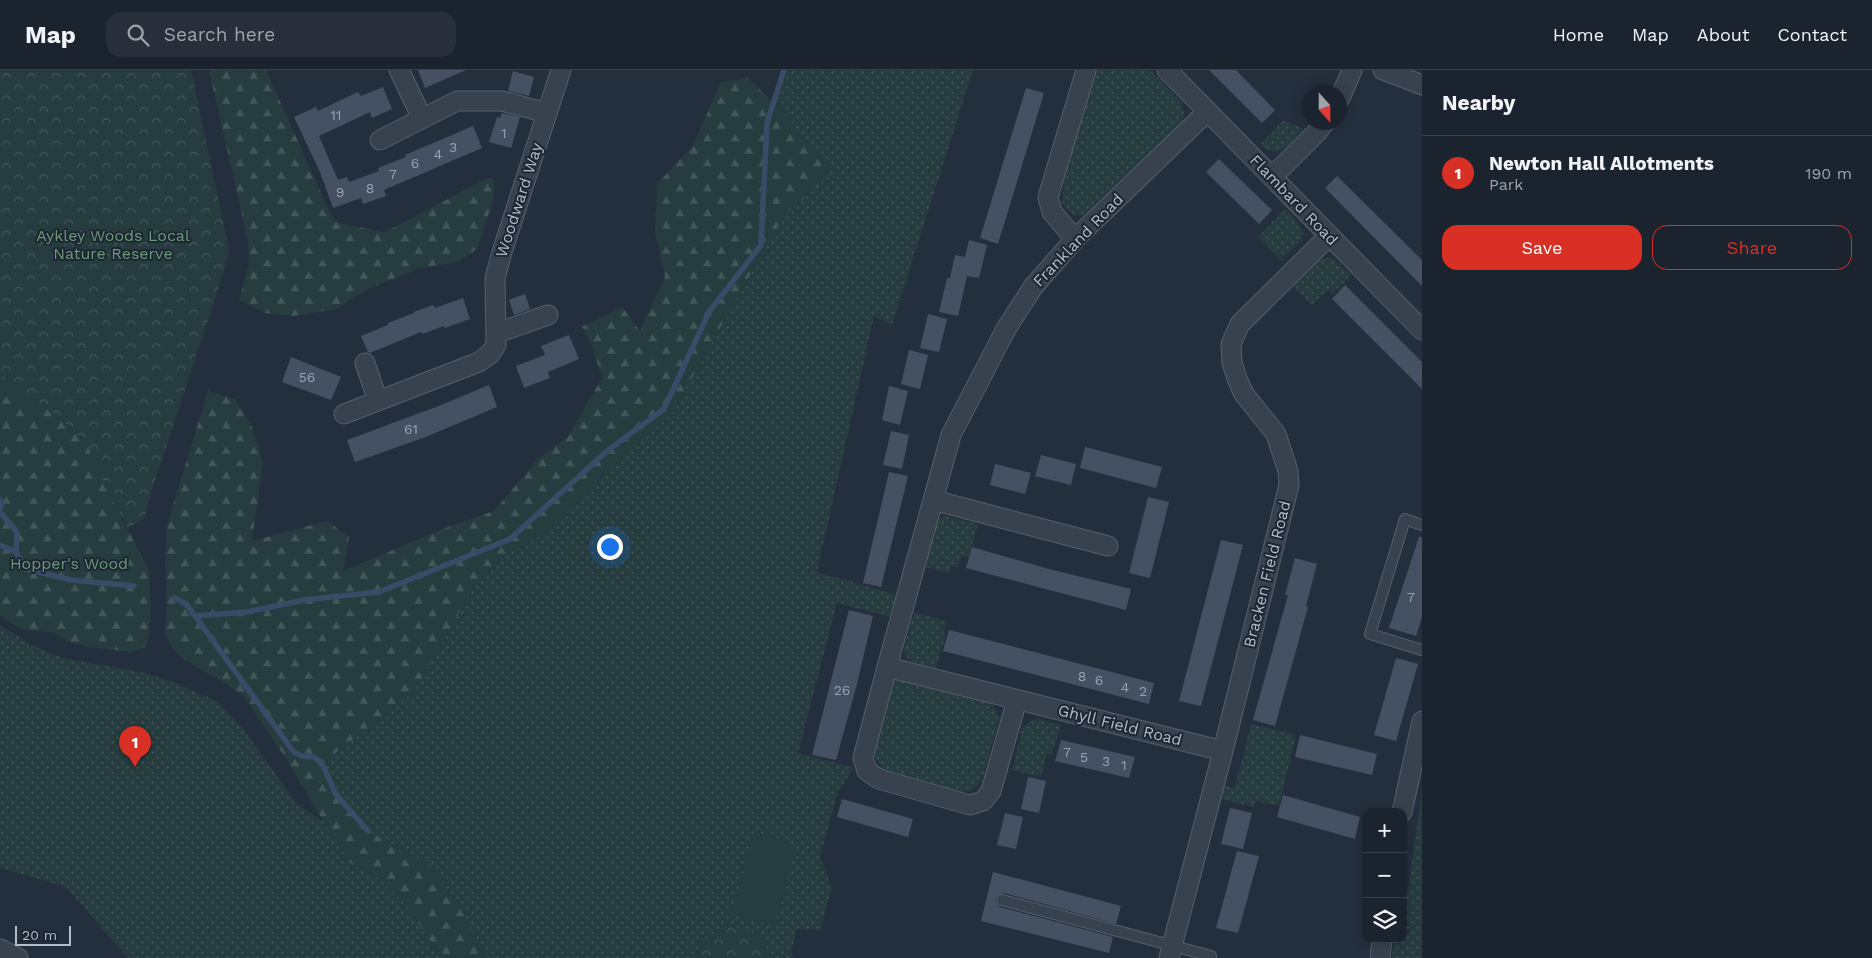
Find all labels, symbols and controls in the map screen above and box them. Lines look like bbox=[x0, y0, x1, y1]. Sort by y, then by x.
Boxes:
search box bbox=[106, 12, 456, 57]
text: Map bbox=[25, 21, 76, 49]
icon: search bbox=[124, 21, 152, 49]
text: Search here bbox=[164, 23, 275, 46]
text: Home bbox=[1553, 24, 1604, 45]
text: Map bbox=[1632, 24, 1669, 45]
text: About bbox=[1697, 24, 1749, 45]
text: Contact bbox=[1777, 24, 1847, 45]
north arrow bbox=[1302, 85, 1347, 130]
text: Nearby bbox=[1442, 90, 1515, 115]
house number: 11 bbox=[331, 107, 341, 123]
house number: 1 bbox=[501, 125, 507, 141]
house number: 3 bbox=[449, 139, 457, 155]
street label: Woodward Way bbox=[492, 140, 547, 260]
house number: 4 bbox=[434, 146, 442, 162]
street label: Flambard Road bbox=[1246, 151, 1342, 249]
text: Newton Hall Allotments bbox=[1489, 152, 1714, 175]
house number: 6 bbox=[411, 155, 419, 171]
text: 1 bbox=[1455, 164, 1461, 183]
text: 190 m bbox=[1805, 164, 1852, 183]
house number: 7 bbox=[389, 166, 397, 182]
text: Park bbox=[1489, 175, 1523, 194]
house number: 8 bbox=[366, 180, 374, 196]
house number: 9 bbox=[336, 184, 344, 200]
street label: Frankland Road bbox=[1029, 190, 1127, 290]
button: Save bbox=[1442, 225, 1642, 270]
button: Share bbox=[1652, 225, 1852, 270]
park label: Aykley Woods Local Nature Reserve bbox=[36, 226, 190, 263]
house number: 56 bbox=[299, 369, 315, 385]
house number: 61 bbox=[404, 421, 418, 437]
street label: Bracken Field Road bbox=[1240, 499, 1294, 649]
your location bbox=[597, 534, 623, 560]
park label: Hopper's Wood bbox=[10, 554, 128, 573]
house number: 7 bbox=[1407, 589, 1415, 605]
house number: 8 bbox=[1078, 668, 1086, 684]
house number: 6 bbox=[1095, 672, 1103, 688]
house number: 4 bbox=[1121, 679, 1129, 695]
house number: 26 bbox=[834, 682, 850, 698]
house number: 2 bbox=[1139, 683, 1147, 699]
street label: Ghyll Field Road bbox=[1056, 700, 1184, 750]
pin: 1 bbox=[119, 726, 151, 767]
house number: 7 bbox=[1063, 744, 1071, 760]
house number: 5 bbox=[1080, 749, 1088, 765]
house number: 3 bbox=[1102, 753, 1110, 769]
house number: 1 bbox=[1121, 757, 1127, 773]
map controls bbox=[1362, 808, 1407, 943]
button: + bbox=[1362, 808, 1407, 853]
button: − bbox=[1362, 853, 1407, 898]
button: layers bbox=[1362, 898, 1407, 943]
scale bar bbox=[15, 923, 71, 946]
text: 20 m bbox=[22, 927, 57, 943]

